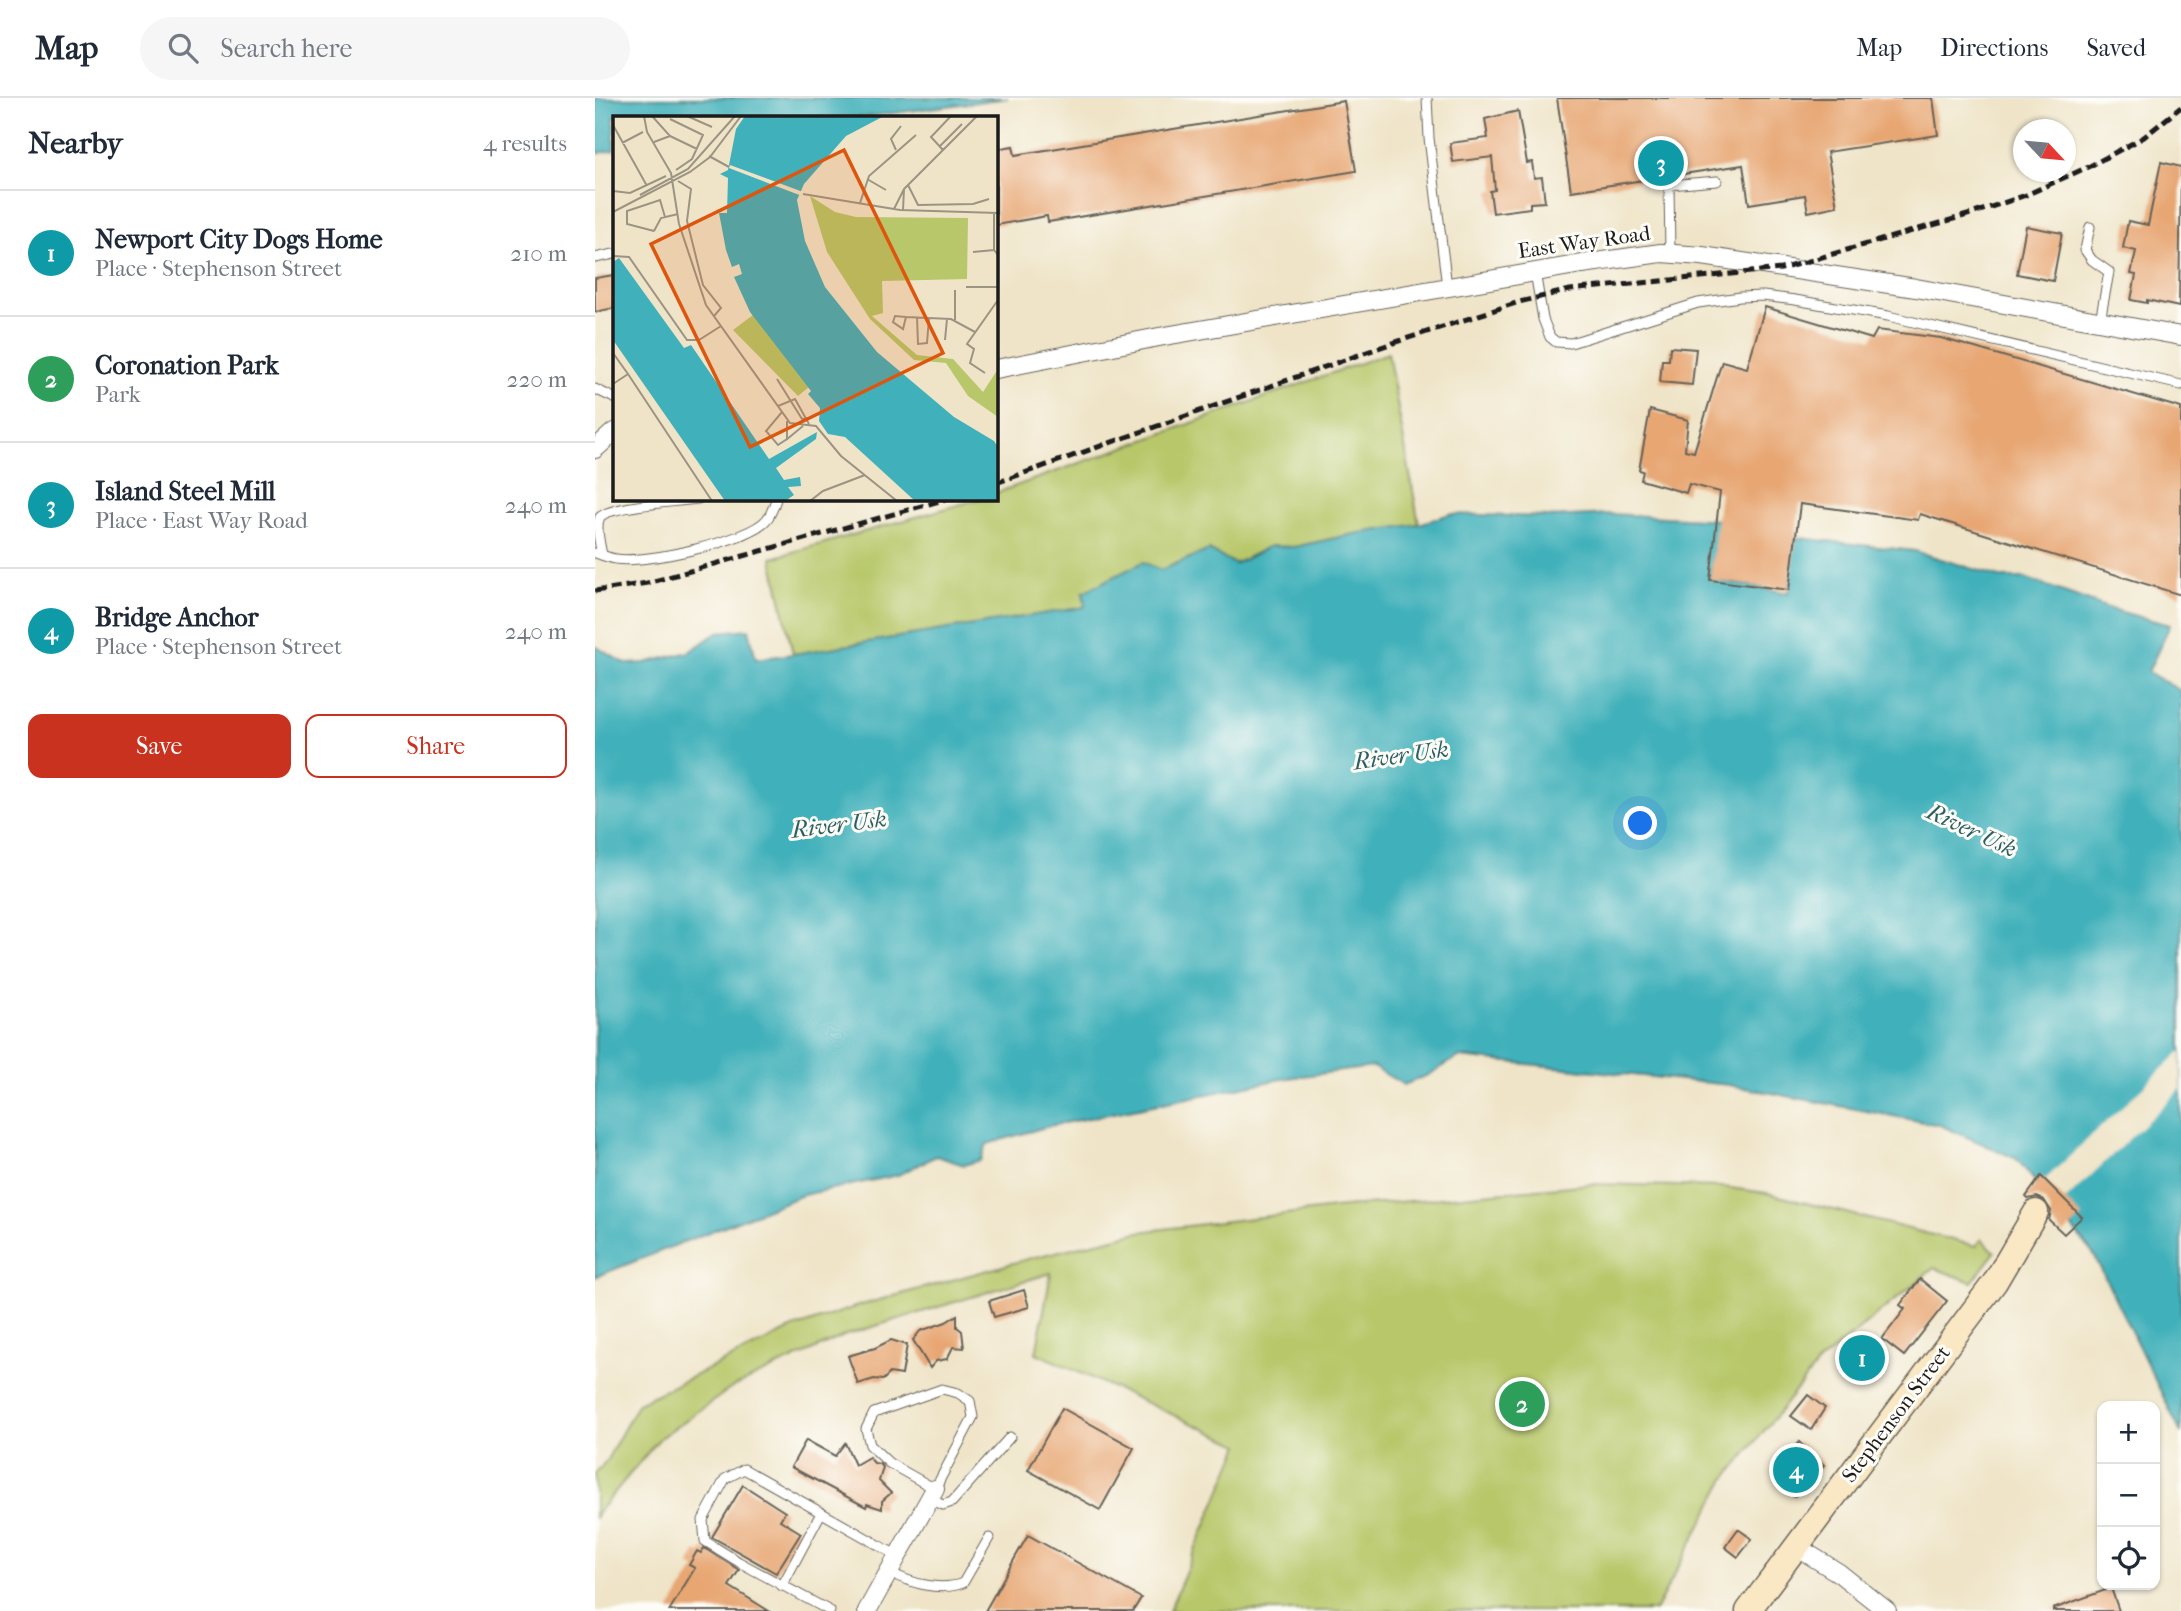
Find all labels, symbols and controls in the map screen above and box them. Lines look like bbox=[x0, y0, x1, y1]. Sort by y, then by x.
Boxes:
search box bbox=[140, 17, 630, 80]
text: Map bbox=[35, 29, 98, 68]
icon: search bbox=[164, 29, 202, 67]
text: Search here bbox=[220, 33, 352, 64]
text: Map bbox=[1856, 34, 1902, 62]
text: Directions bbox=[1940, 34, 2048, 62]
text: Saved bbox=[2086, 34, 2146, 62]
inset map bbox=[613, 116, 997, 500]
north arrow bbox=[2013, 119, 2076, 182]
text: Nearby bbox=[28, 126, 123, 161]
text: 4 results bbox=[483, 130, 567, 157]
pin: 3 bbox=[1638, 137, 1684, 189]
street label: East Way Road bbox=[1516, 221, 1652, 263]
text: Newport City Dogs Home bbox=[95, 224, 383, 255]
text: 1 bbox=[47, 240, 55, 267]
text: 210 m bbox=[510, 240, 567, 267]
text: Place · Stephenson Street bbox=[95, 255, 342, 282]
text: Coronation Park bbox=[95, 350, 279, 381]
text: 2 bbox=[45, 366, 57, 393]
text: 220 m bbox=[507, 366, 567, 393]
text: Park bbox=[95, 381, 141, 408]
text: Island Steel Mill bbox=[95, 476, 276, 507]
text: 3 bbox=[46, 492, 56, 519]
text: 240 m bbox=[505, 492, 567, 519]
text: Place · East Way Road bbox=[95, 507, 308, 534]
text: Bridge Anchor bbox=[95, 602, 259, 633]
text: 4 bbox=[44, 618, 58, 645]
text: 240 m bbox=[505, 618, 567, 645]
text: Place · Stephenson Street bbox=[95, 633, 342, 660]
button: Save bbox=[28, 714, 291, 778]
button: Share bbox=[305, 714, 567, 778]
water label: River Usk bbox=[1350, 735, 1450, 776]
water label: River Usk bbox=[1921, 797, 2021, 863]
water label: River Usk bbox=[788, 805, 888, 844]
your location bbox=[1623, 806, 1657, 840]
pin: 1 bbox=[1839, 1332, 1885, 1384]
street label: Stephenson Street bbox=[1837, 1341, 1955, 1487]
pin: 2 bbox=[1499, 1378, 1545, 1430]
map controls bbox=[2097, 1401, 2160, 1590]
button: + bbox=[2097, 1401, 2160, 1464]
pin: 4 bbox=[1773, 1444, 1819, 1496]
button: − bbox=[2097, 1464, 2160, 1527]
button: locate bbox=[2097, 1527, 2160, 1590]

